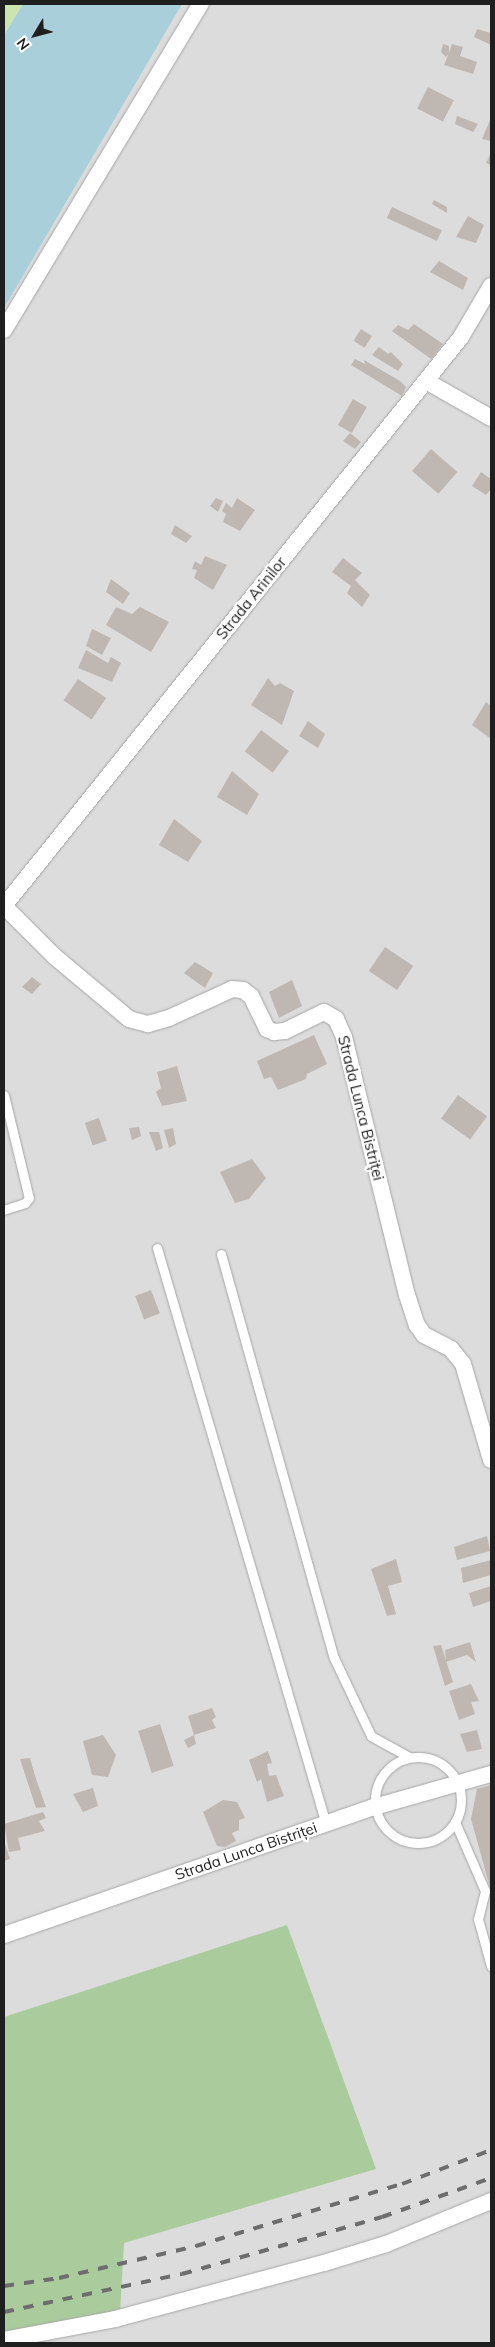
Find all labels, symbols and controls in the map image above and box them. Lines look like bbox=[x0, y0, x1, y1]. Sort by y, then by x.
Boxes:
north arrow bbox=[10, 10, 60, 60]
text: N bbox=[13, 34, 33, 54]
street label: Strada Arinilor bbox=[212, 553, 290, 643]
street label: Strada Lunca Bistriței bbox=[334, 1034, 388, 1182]
street label: Strada Lunca Bistriței bbox=[173, 1818, 319, 1884]

